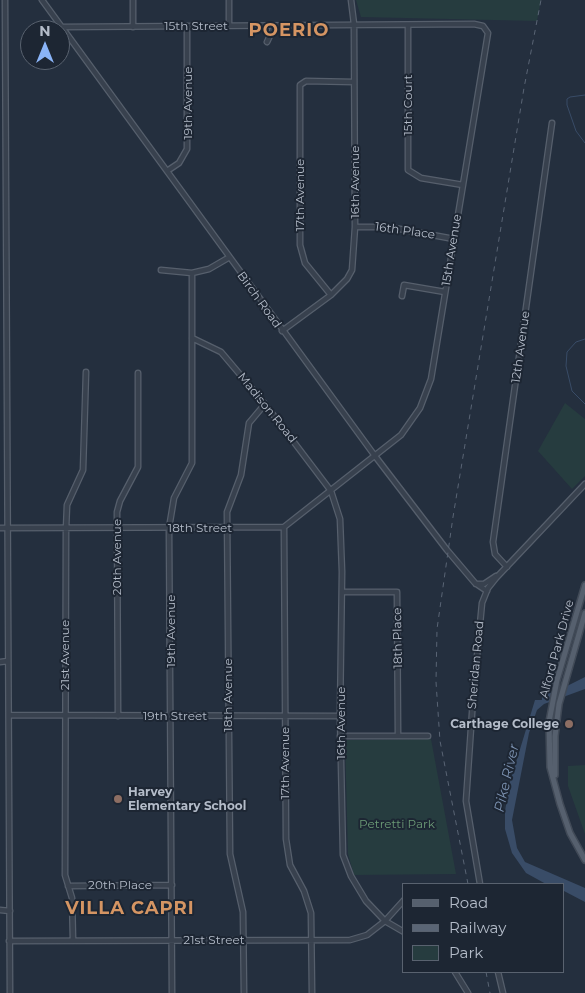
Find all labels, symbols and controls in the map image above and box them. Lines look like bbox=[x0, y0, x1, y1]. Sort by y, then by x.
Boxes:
street label: 15th Street bbox=[164, 19, 228, 33]
north arrow bbox=[20, 20, 70, 70]
district label: POERIO bbox=[248, 20, 330, 42]
text: N bbox=[39, 22, 51, 40]
street label: 19th Avenue bbox=[181, 66, 195, 140]
street label: 15th Court bbox=[401, 75, 415, 135]
street label: 16th Avenue bbox=[348, 145, 362, 219]
street label: 17th Avenue bbox=[293, 159, 307, 231]
street label: 15th Avenue bbox=[439, 213, 465, 287]
street label: 16th Place bbox=[374, 220, 436, 242]
street label: Birch Road bbox=[234, 269, 284, 331]
street label: 12th Avenue bbox=[509, 310, 533, 384]
street label: Madison Road bbox=[234, 370, 300, 446]
street label: 20th Avenue bbox=[110, 519, 124, 595]
street label: 18th Street bbox=[168, 521, 232, 535]
street label: 19th Avenue bbox=[164, 594, 178, 668]
street label: Alford Park Drive bbox=[537, 598, 577, 700]
street label: 18th Place bbox=[390, 607, 406, 669]
street label: 21st Avenue bbox=[58, 620, 72, 690]
street label: Sheridan Road bbox=[465, 620, 487, 710]
street label: 18th Avenue bbox=[221, 658, 235, 732]
street label: 16th Avenue bbox=[334, 686, 348, 760]
street label: 19th Street bbox=[143, 709, 207, 723]
place label: Carthage College bbox=[450, 717, 559, 731]
marker: Carthage College bbox=[563, 718, 575, 730]
street label: 17th Avenue bbox=[278, 727, 292, 799]
water label: Pike River bbox=[491, 742, 523, 814]
place label: Harvey Elementary School bbox=[128, 785, 246, 813]
marker: Harvey Elementary School bbox=[112, 793, 124, 805]
park label: Petretti Park bbox=[359, 817, 435, 831]
street label: 20th Place bbox=[88, 878, 152, 892]
legend bbox=[402, 883, 565, 973]
text: Road bbox=[449, 893, 488, 912]
district label: VILLA CAPRI bbox=[64, 898, 196, 920]
text: Railway bbox=[449, 918, 506, 937]
street label: 21st Street bbox=[183, 933, 245, 947]
text: Park bbox=[449, 943, 483, 962]

